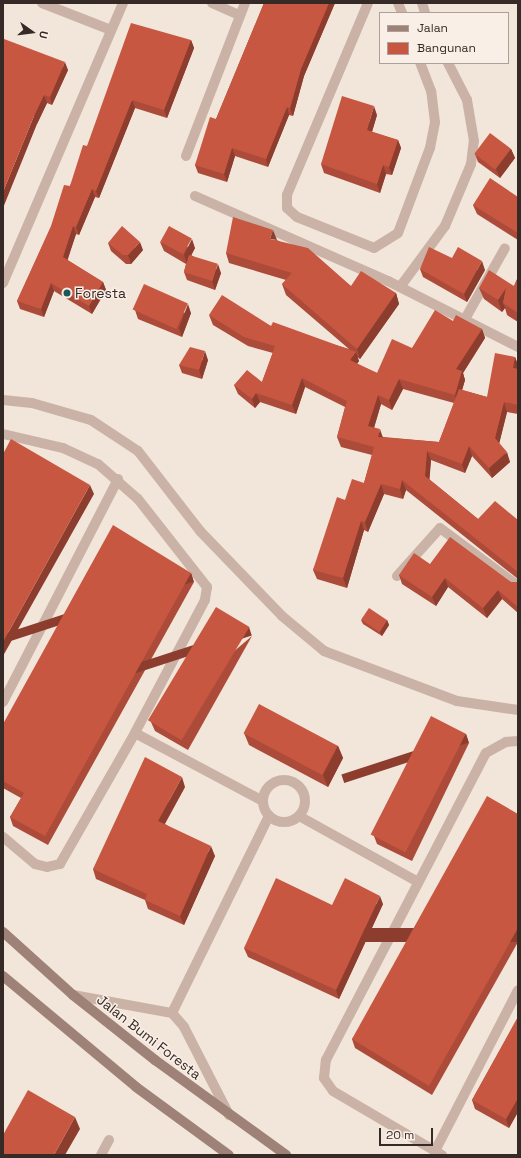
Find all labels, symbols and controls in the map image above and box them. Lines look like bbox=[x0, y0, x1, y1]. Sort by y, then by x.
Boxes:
north arrow bbox=[12, 12, 52, 52]
legend bbox=[379, 12, 509, 64]
text: Jalan bbox=[417, 20, 448, 36]
text: U bbox=[36, 30, 51, 40]
text: Bangunan bbox=[417, 40, 476, 56]
place label: Foresta bbox=[75, 285, 126, 301]
marker: Foresta bbox=[62, 288, 72, 298]
street label: Jalan Bumi Foresta bbox=[94, 991, 204, 1083]
scale bar bbox=[381, 1120, 435, 1146]
text: 20 m bbox=[386, 1127, 414, 1143]

